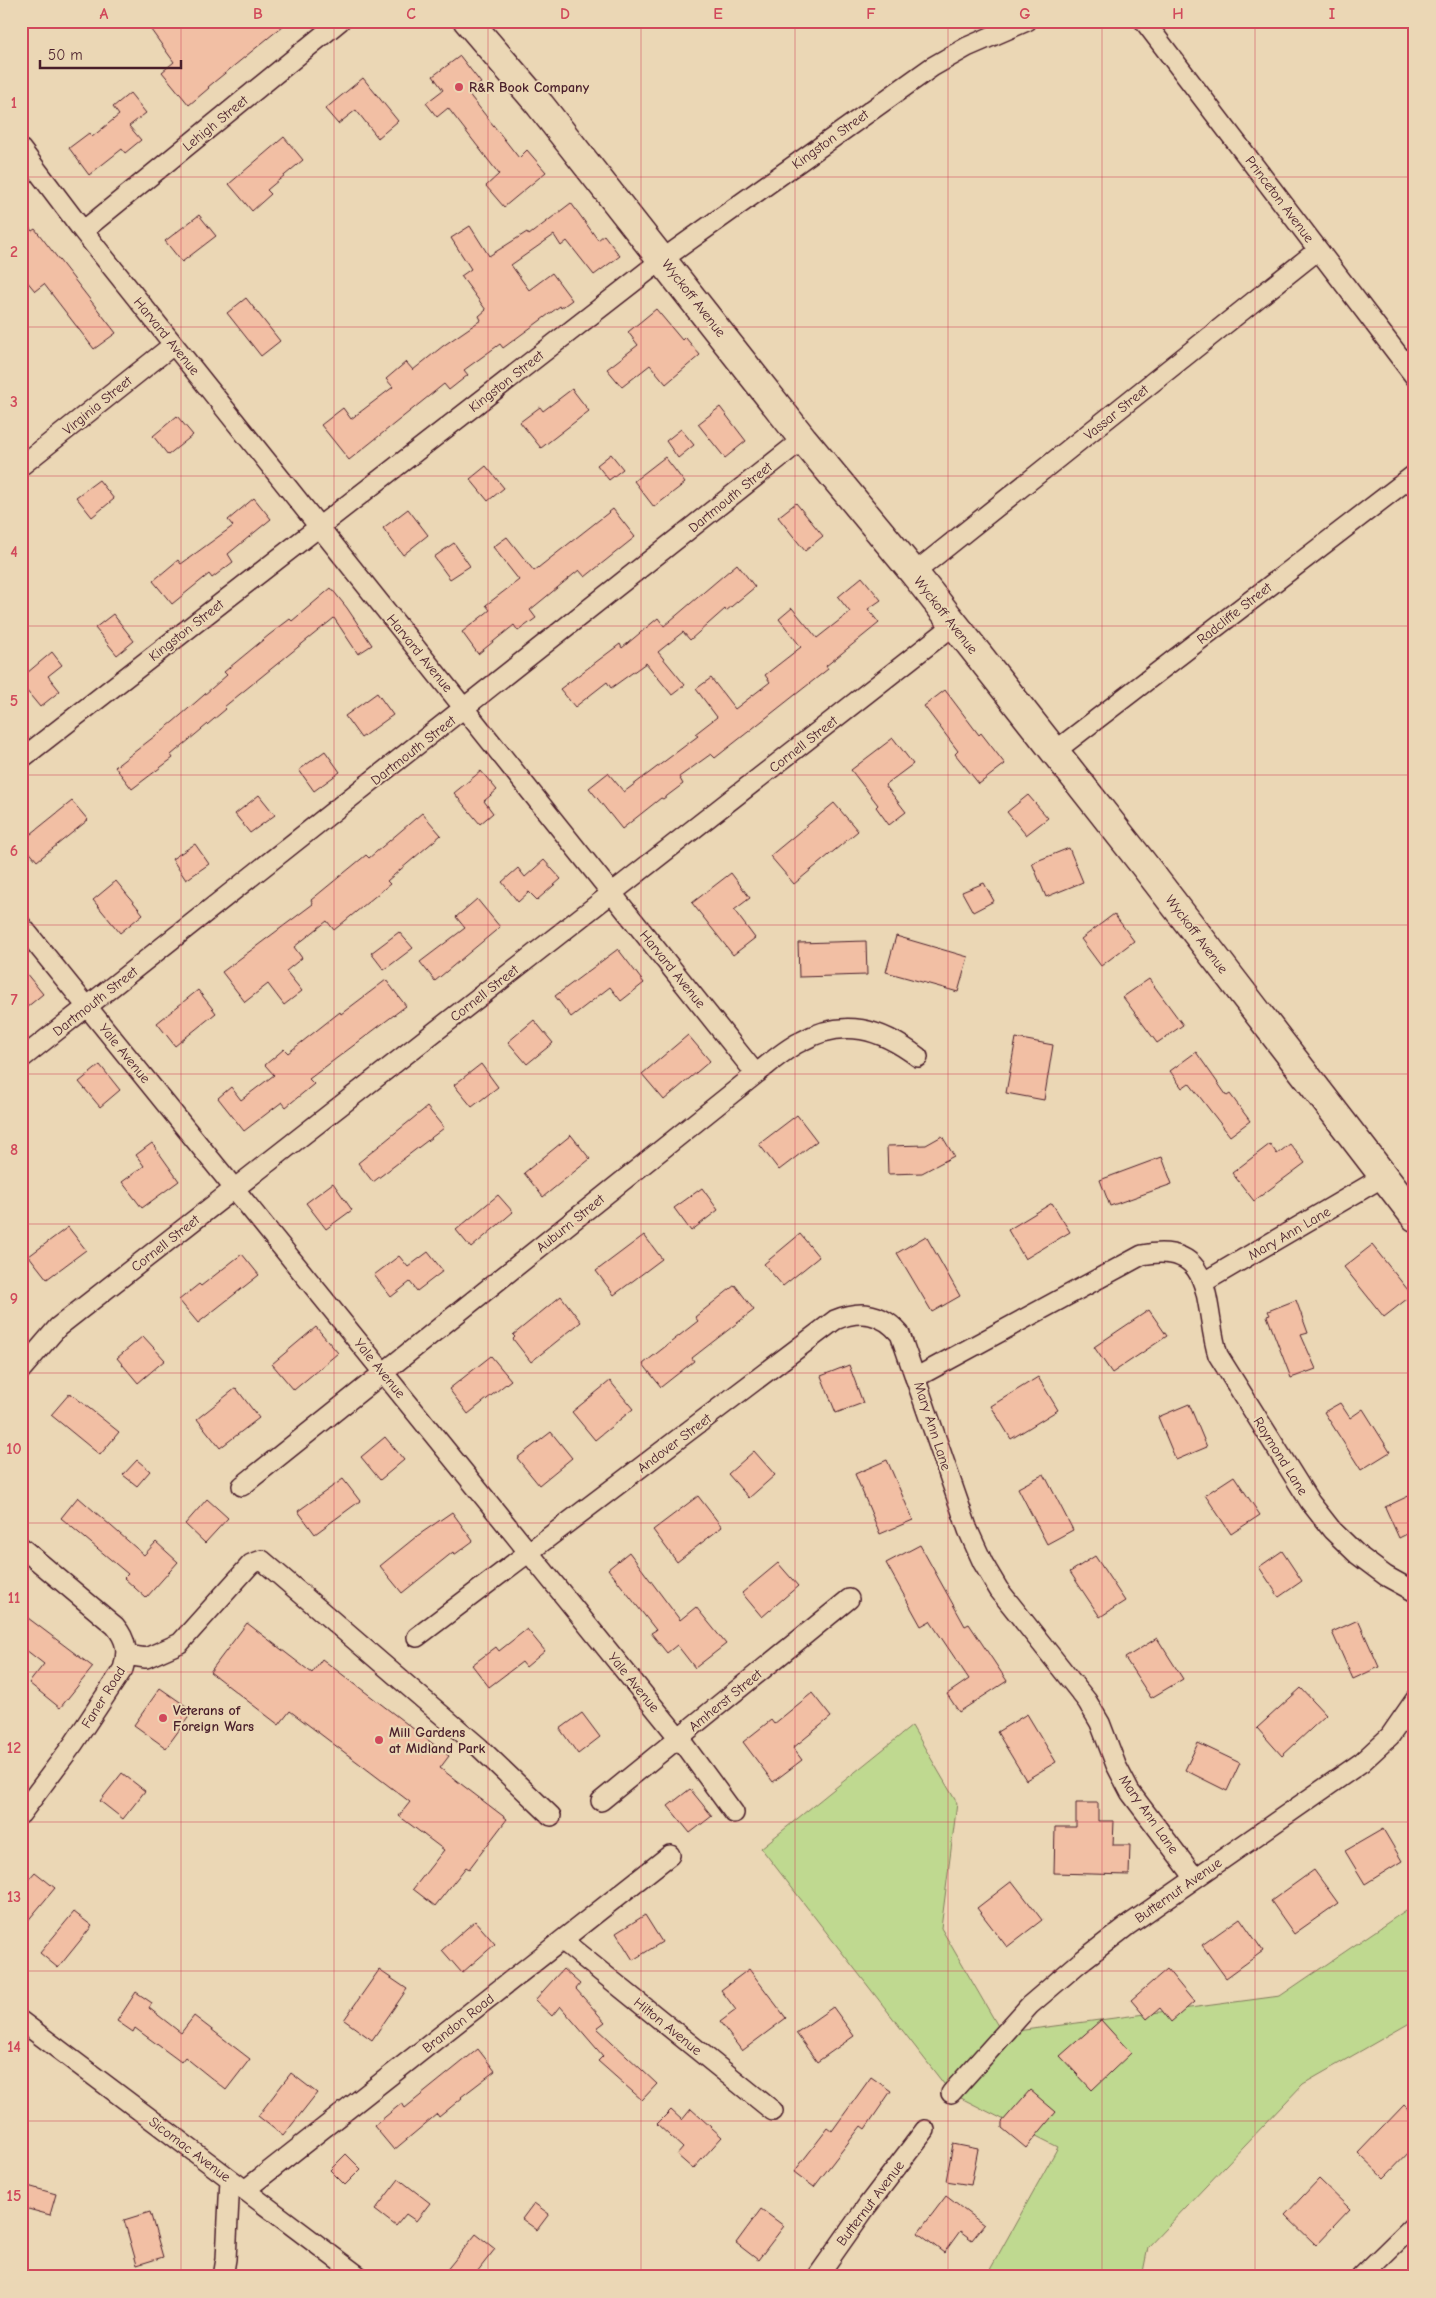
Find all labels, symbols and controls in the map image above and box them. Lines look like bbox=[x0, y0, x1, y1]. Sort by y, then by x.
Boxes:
text: A bbox=[100, 5, 109, 23]
text: B bbox=[253, 5, 263, 23]
text: C bbox=[406, 5, 416, 23]
text: D bbox=[560, 5, 570, 23]
text: E bbox=[713, 5, 723, 23]
text: F bbox=[866, 5, 876, 23]
text: G bbox=[1019, 5, 1031, 23]
text: H bbox=[1172, 5, 1184, 23]
text: I bbox=[1329, 5, 1335, 23]
scale bar bbox=[40, 38, 181, 70]
text: 50 m bbox=[48, 46, 83, 64]
place label: R&R Book Company bbox=[469, 79, 590, 96]
marker: R&R Book Company bbox=[453, 81, 465, 93]
street label: Lehigh Street bbox=[179, 91, 252, 155]
text: 1 bbox=[11, 94, 17, 112]
street label: Kingston Street bbox=[789, 105, 873, 173]
street label: Princeton Avenue bbox=[1241, 153, 1318, 246]
text: 2 bbox=[10, 243, 18, 261]
street label: Wyckoff Avenue bbox=[658, 256, 729, 341]
street label: Harvard Avenue bbox=[130, 294, 203, 379]
street label: Kingston Street bbox=[465, 346, 548, 416]
street label: Virginia Street bbox=[59, 372, 136, 439]
street label: Vassar Street bbox=[1081, 381, 1153, 444]
text: 3 bbox=[10, 393, 18, 411]
street label: Dartmouth Street bbox=[685, 458, 776, 536]
text: 4 bbox=[10, 543, 18, 561]
street label: Wyckoff Avenue bbox=[910, 573, 981, 658]
street label: Radcliffe Street bbox=[1194, 578, 1276, 648]
street label: Kingston Street bbox=[145, 595, 228, 665]
street label: Harvard Avenue bbox=[383, 611, 456, 696]
text: 5 bbox=[10, 692, 18, 710]
street label: Dartmouth Street bbox=[367, 711, 460, 789]
street label: Cornell Street bbox=[766, 712, 842, 776]
text: 6 bbox=[10, 842, 18, 860]
street label: Wyckoff Avenue bbox=[1162, 892, 1232, 977]
street label: Harvard Avenue bbox=[636, 927, 709, 1012]
street label: Cornell Street bbox=[447, 961, 523, 1025]
street label: Dartmouth Street bbox=[49, 962, 142, 1040]
text: 7 bbox=[10, 991, 18, 1009]
street label: Yale Avenue bbox=[95, 1020, 154, 1087]
text: 8 bbox=[10, 1141, 18, 1159]
street label: Auburn Street bbox=[533, 1190, 609, 1256]
street label: Mary Ann Lane bbox=[1245, 1203, 1334, 1264]
street label: Cornell Street bbox=[128, 1211, 204, 1275]
text: 9 bbox=[10, 1290, 18, 1308]
street label: Yale Avenue bbox=[350, 1335, 409, 1402]
street label: Mary Ann Lane bbox=[910, 1380, 955, 1473]
street label: Andover Street bbox=[634, 1409, 716, 1477]
street label: Raymond Lane bbox=[1250, 1414, 1311, 1499]
text: 10 bbox=[6, 1440, 22, 1458]
text: 11 bbox=[8, 1589, 20, 1607]
street label: Yale Avenue bbox=[604, 1649, 663, 1716]
street label: Faner Road bbox=[78, 1663, 129, 1731]
street label: Amherst Street bbox=[685, 1665, 766, 1735]
place label: Veterans of Foreign Wars bbox=[173, 1702, 254, 1735]
marker: Veterans of Foreign Wars bbox=[157, 1712, 169, 1724]
place label: Mill Gardens at Midland Park bbox=[389, 1724, 485, 1757]
marker: Mill Gardens at Midland Park bbox=[373, 1734, 385, 1746]
text: 12 bbox=[7, 1739, 21, 1757]
street label: Mary Ann Lane bbox=[1115, 1772, 1182, 1857]
street label: Butternut Avenue bbox=[1132, 1854, 1225, 1927]
text: 13 bbox=[7, 1888, 21, 1906]
street label: Brandon Road bbox=[419, 1990, 498, 2057]
street label: Hilton Avenue bbox=[630, 1994, 705, 2059]
text: 14 bbox=[7, 2038, 21, 2056]
street label: Sicomac Avenue bbox=[145, 2113, 234, 2186]
street label: Butternut Avenue bbox=[833, 2157, 908, 2249]
text: 15 bbox=[7, 2187, 21, 2205]

